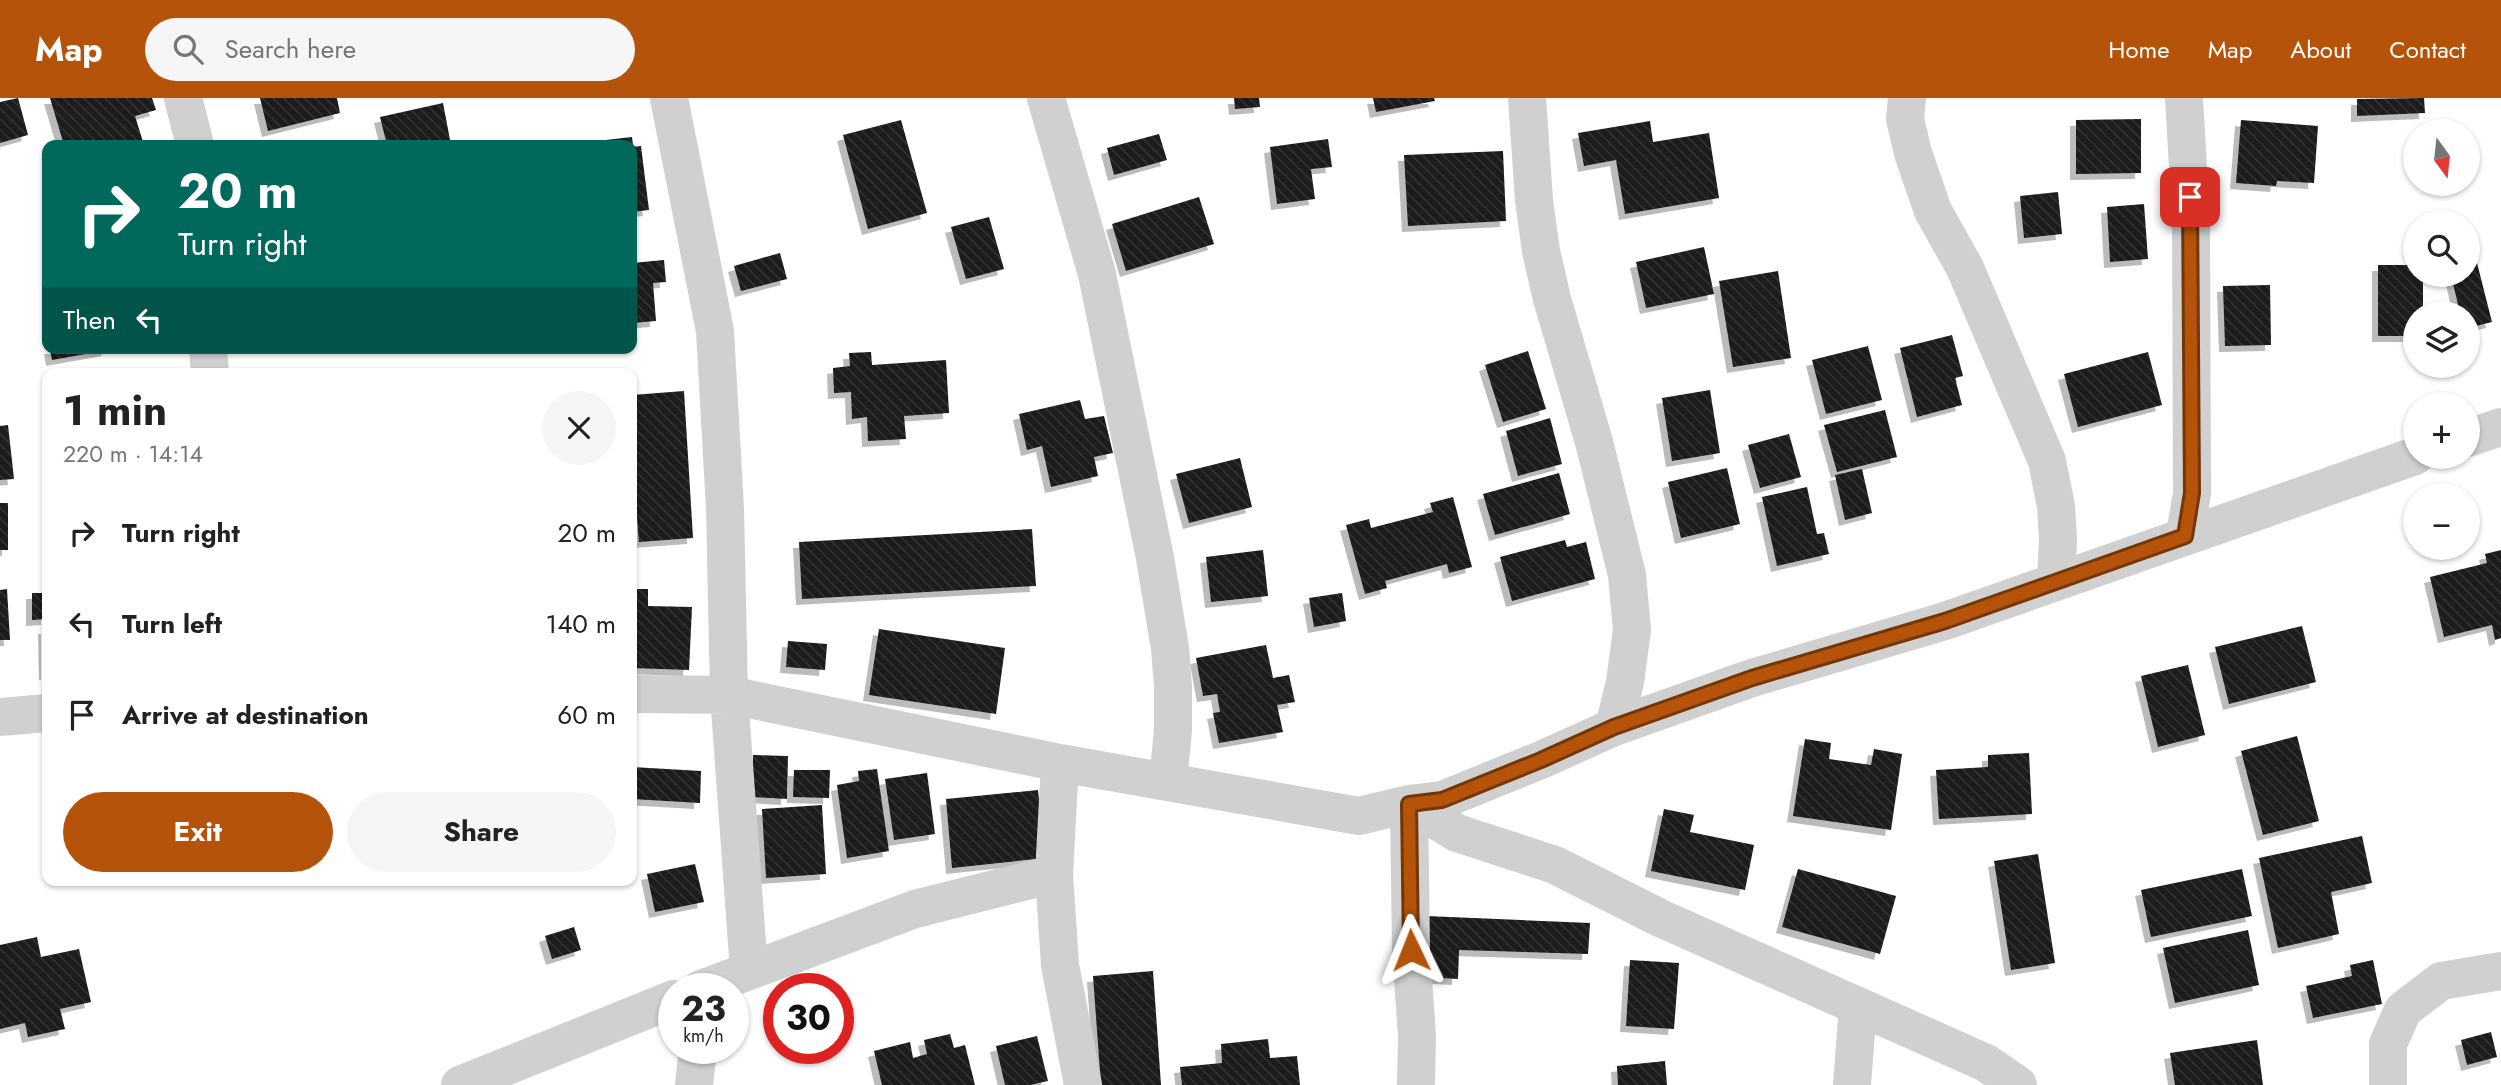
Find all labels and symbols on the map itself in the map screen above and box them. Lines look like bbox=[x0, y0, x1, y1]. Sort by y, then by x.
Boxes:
north arrow bbox=[2403, 119, 2480, 196]
pin bbox=[2160, 167, 2220, 227]
position arrow bbox=[1374, 913, 1448, 987]
speed limit sign: 30 bbox=[763, 973, 854, 1064]

